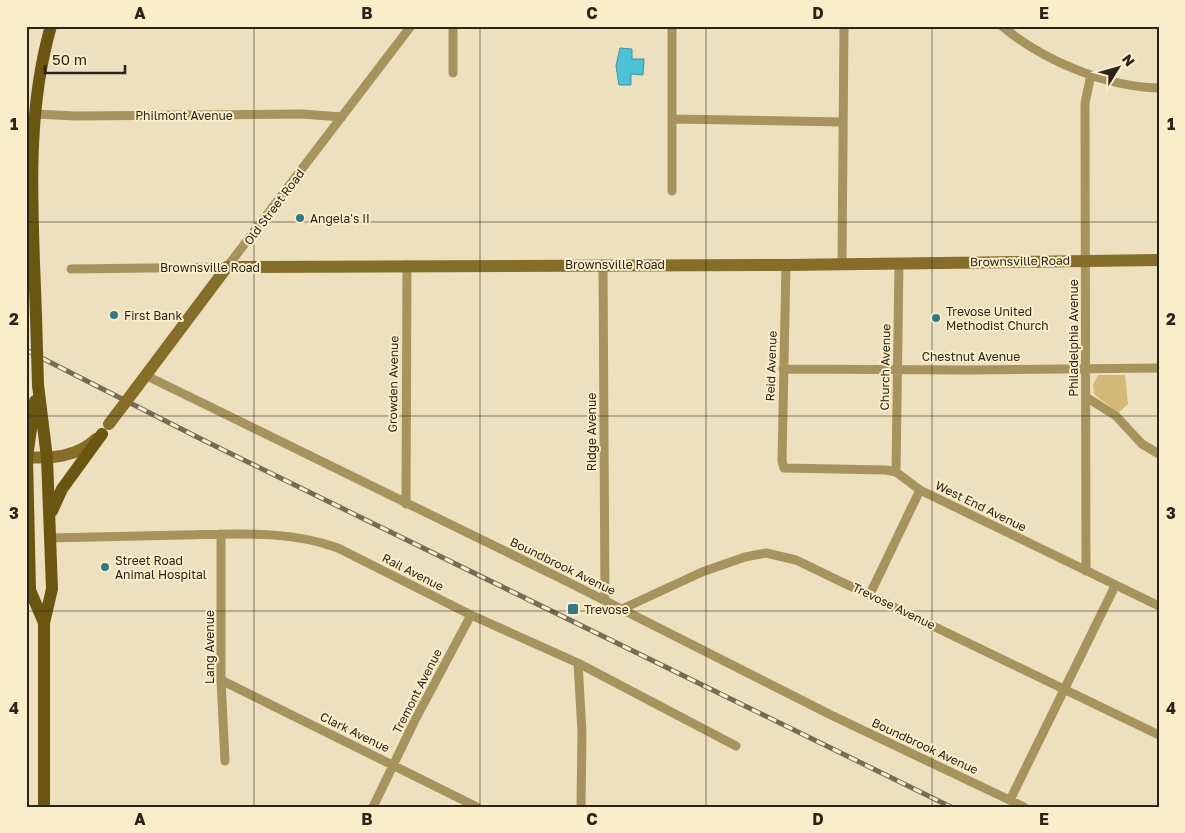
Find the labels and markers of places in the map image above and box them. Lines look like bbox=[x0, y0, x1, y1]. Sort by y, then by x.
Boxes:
place label: Angela's II bbox=[310, 211, 370, 226]
marker: Angela's II bbox=[294, 212, 306, 224]
place label: Trevose United Methodist Church bbox=[946, 304, 1049, 333]
place label: First Bank bbox=[124, 308, 182, 323]
marker: First Bank bbox=[108, 309, 120, 321]
marker: Trevose United Methodist Church bbox=[930, 312, 942, 324]
place label: Street Road Animal Hospital bbox=[115, 553, 207, 582]
marker: Street Road Animal Hospital bbox=[99, 561, 111, 573]
marker: Trevose bbox=[566, 602, 580, 616]
place label: Trevose bbox=[584, 602, 629, 617]

